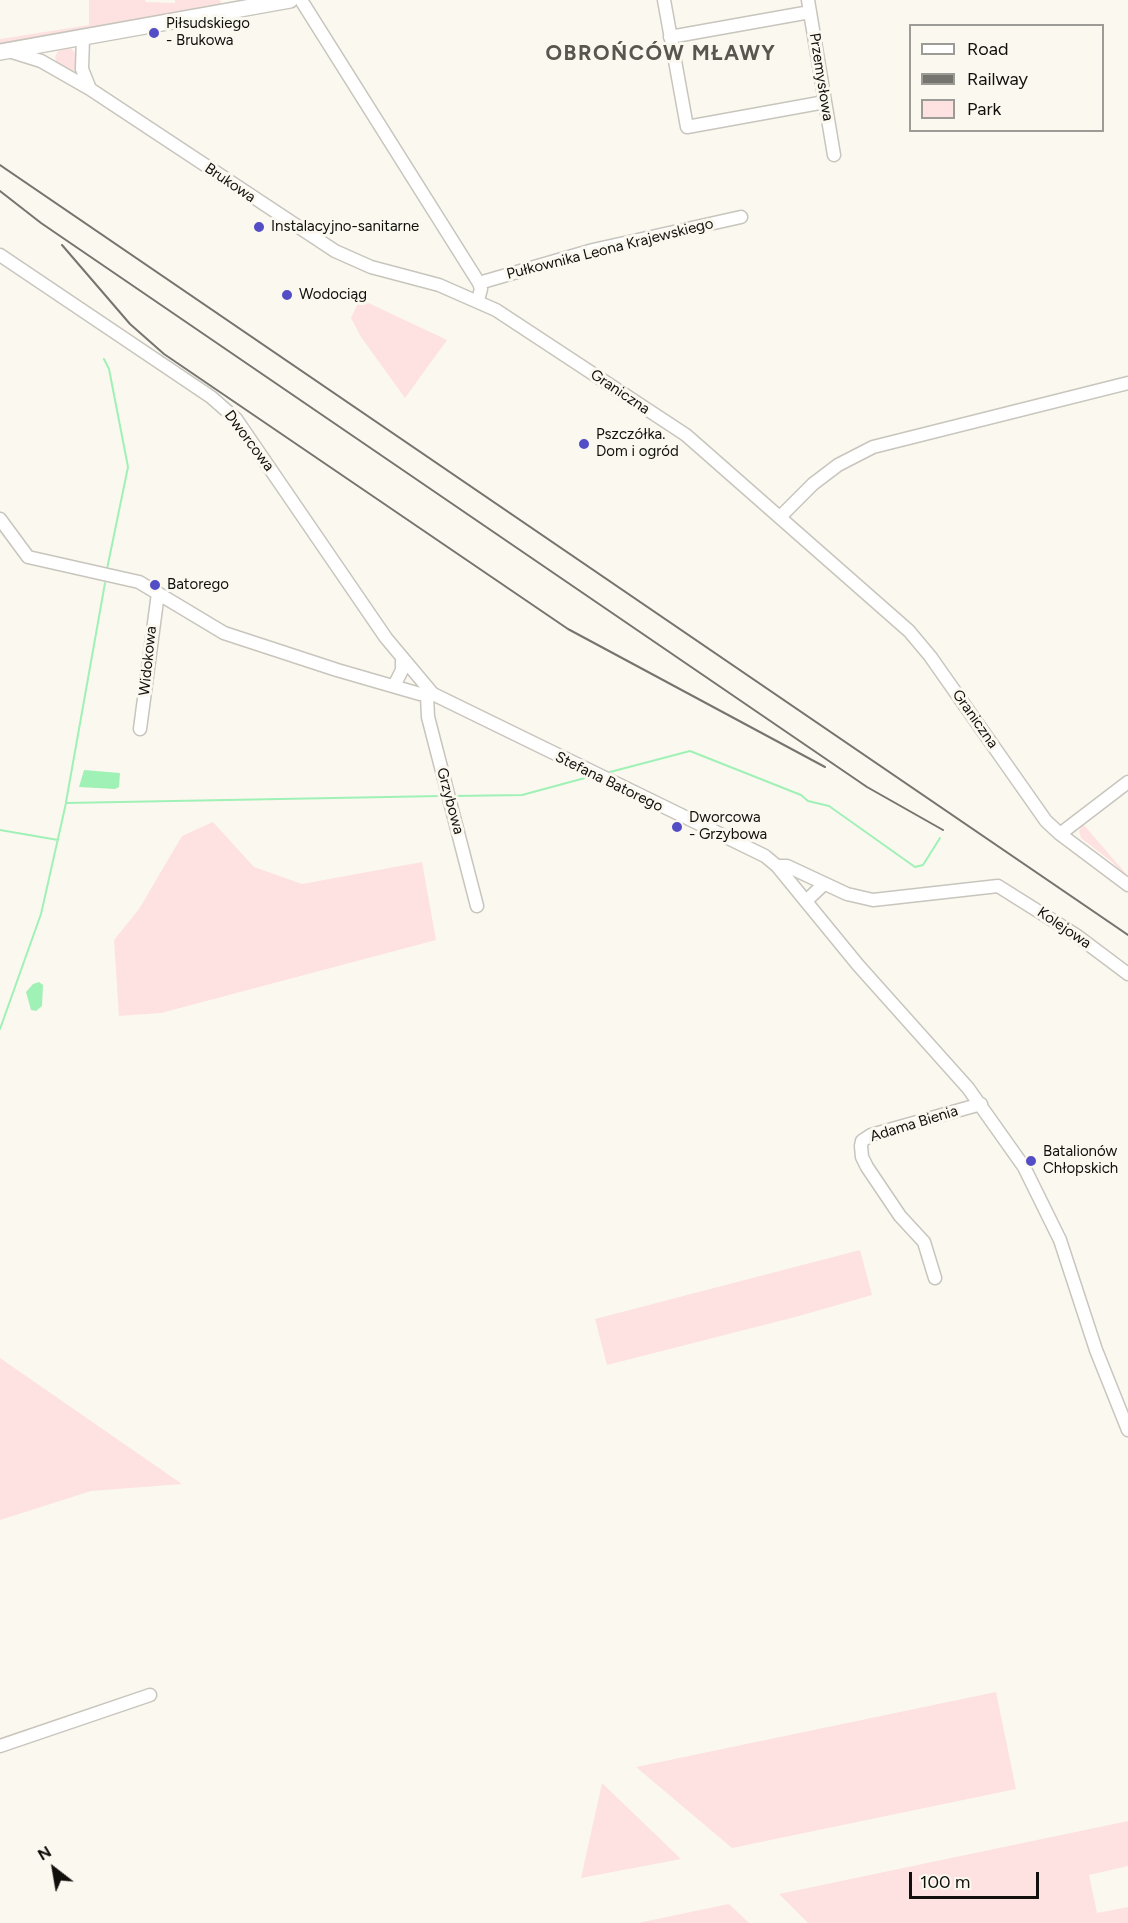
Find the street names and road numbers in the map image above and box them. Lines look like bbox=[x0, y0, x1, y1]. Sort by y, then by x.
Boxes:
street label: Przemysłowa bbox=[805, 32, 837, 122]
street label: Brukowa bbox=[201, 159, 259, 207]
street label: Pułkownika Leona Krajewskiego bbox=[505, 215, 715, 283]
street label: Graniczna bbox=[587, 366, 653, 418]
street label: Dworcowa bbox=[220, 407, 278, 475]
street label: Widokowa bbox=[135, 625, 161, 697]
street label: Graniczna bbox=[948, 686, 1002, 752]
street label: Stefana Batorego bbox=[552, 748, 666, 816]
street label: Grzybowa bbox=[432, 766, 468, 836]
street label: Kolejowa bbox=[1034, 903, 1094, 953]
street label: Adama Bienia bbox=[868, 1102, 960, 1146]

